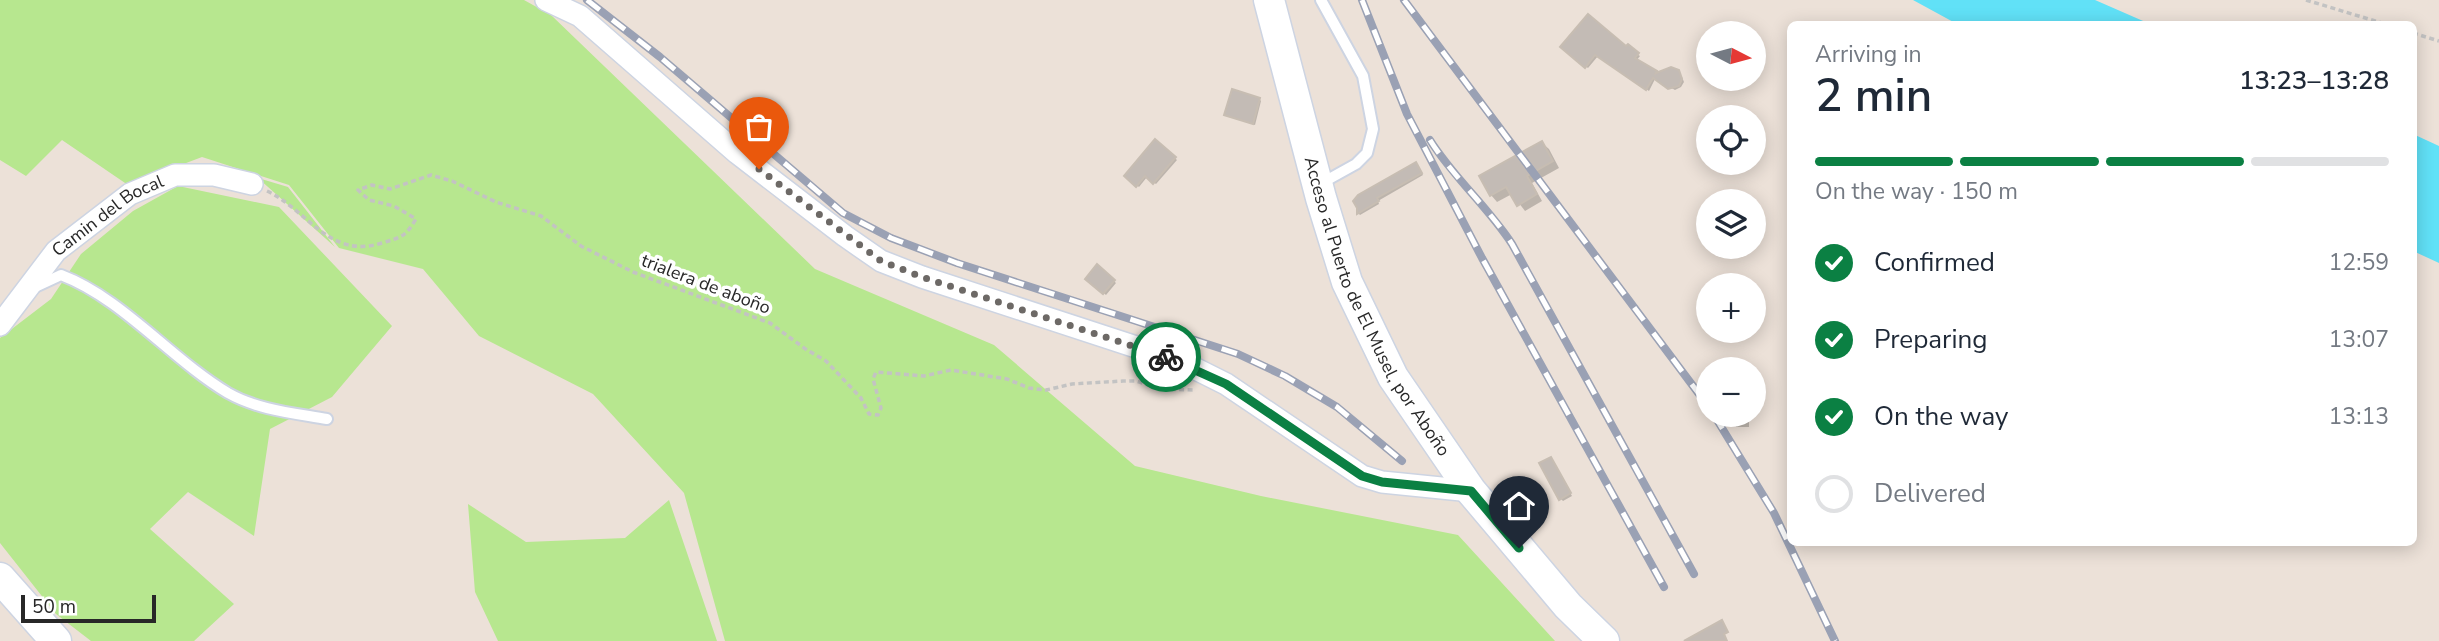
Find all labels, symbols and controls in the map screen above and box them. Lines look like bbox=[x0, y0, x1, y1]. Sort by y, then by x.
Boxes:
north arrow bbox=[1696, 21, 1766, 91]
map controls bbox=[1696, 21, 1766, 427]
text: Arriving in bbox=[1815, 39, 1922, 70]
text: 13:23–13:28 bbox=[2239, 63, 2389, 98]
text: 2 min bbox=[1815, 64, 1932, 127]
pin bbox=[729, 97, 789, 169]
button: locate bbox=[1696, 105, 1766, 175]
icon: bag bbox=[740, 108, 778, 146]
street label: Acceso al Puerto de El Musel, por Aboño bbox=[1299, 154, 1456, 461]
street label: Camin del Bocal bbox=[47, 169, 168, 262]
text: On the way · 150 m bbox=[1815, 176, 2018, 207]
button: layers bbox=[1696, 189, 1766, 259]
icon: check bbox=[1815, 244, 1853, 282]
text: Confirmed bbox=[1874, 245, 1995, 280]
text: 12:59 bbox=[2329, 247, 2389, 278]
street label: trialera de aboño bbox=[638, 248, 774, 320]
button: + bbox=[1696, 273, 1766, 343]
icon: check bbox=[1815, 321, 1853, 359]
courier bbox=[1131, 322, 1201, 392]
text: Preparing bbox=[1874, 322, 1987, 357]
text: 13:07 bbox=[2329, 324, 2389, 355]
icon: bike bbox=[1147, 338, 1185, 376]
button: − bbox=[1696, 357, 1766, 427]
icon: check bbox=[1815, 398, 1853, 436]
text: On the way bbox=[1874, 399, 2008, 434]
text: 13:13 bbox=[2329, 401, 2389, 432]
pin bbox=[1489, 476, 1549, 548]
text: Delivered bbox=[1874, 476, 1986, 511]
icon: home bbox=[1500, 487, 1538, 525]
scale bar bbox=[21, 592, 156, 624]
text: 50 m bbox=[32, 594, 76, 620]

